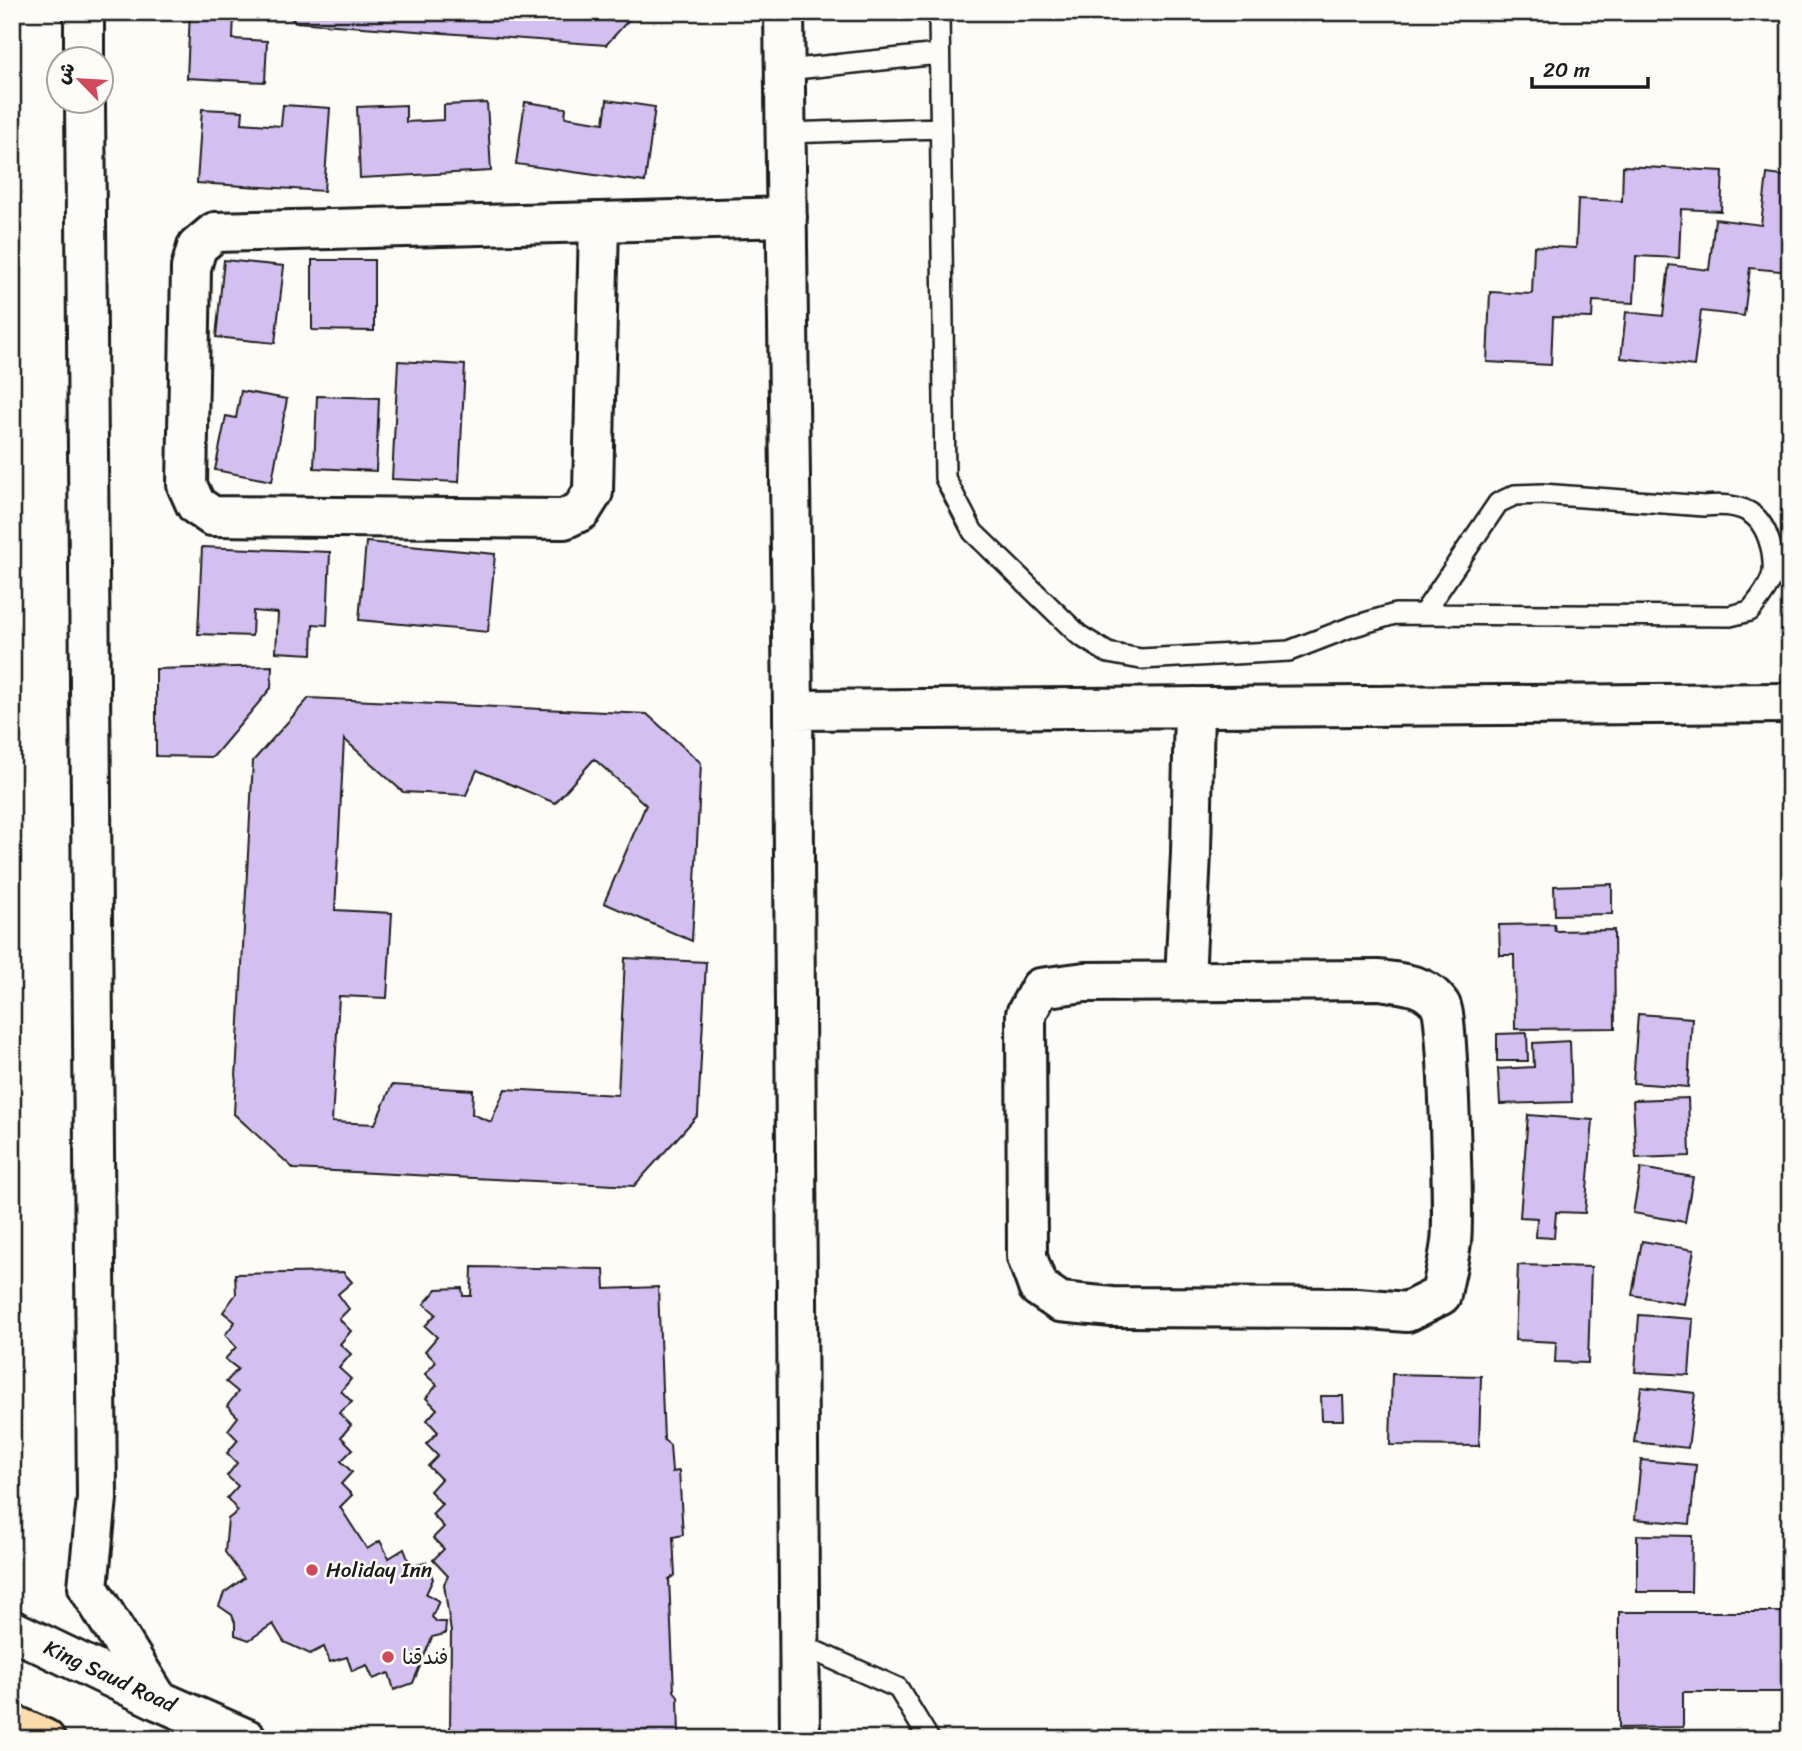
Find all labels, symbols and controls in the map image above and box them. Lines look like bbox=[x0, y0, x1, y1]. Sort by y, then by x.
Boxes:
north arrow bbox=[46, 46, 116, 116]
scale bar bbox=[1532, 46, 1648, 90]
text: 20 m bbox=[1543, 51, 1590, 89]
text: ش bbox=[46, 56, 84, 89]
place label: Holiday Inn bbox=[326, 1551, 432, 1589]
marker: Holiday Inn bbox=[304, 1562, 320, 1578]
street label: King Saud Road bbox=[38, 1629, 184, 1724]
place label: فندقنا bbox=[402, 1638, 448, 1676]
marker: فندقنا bbox=[380, 1649, 396, 1665]

